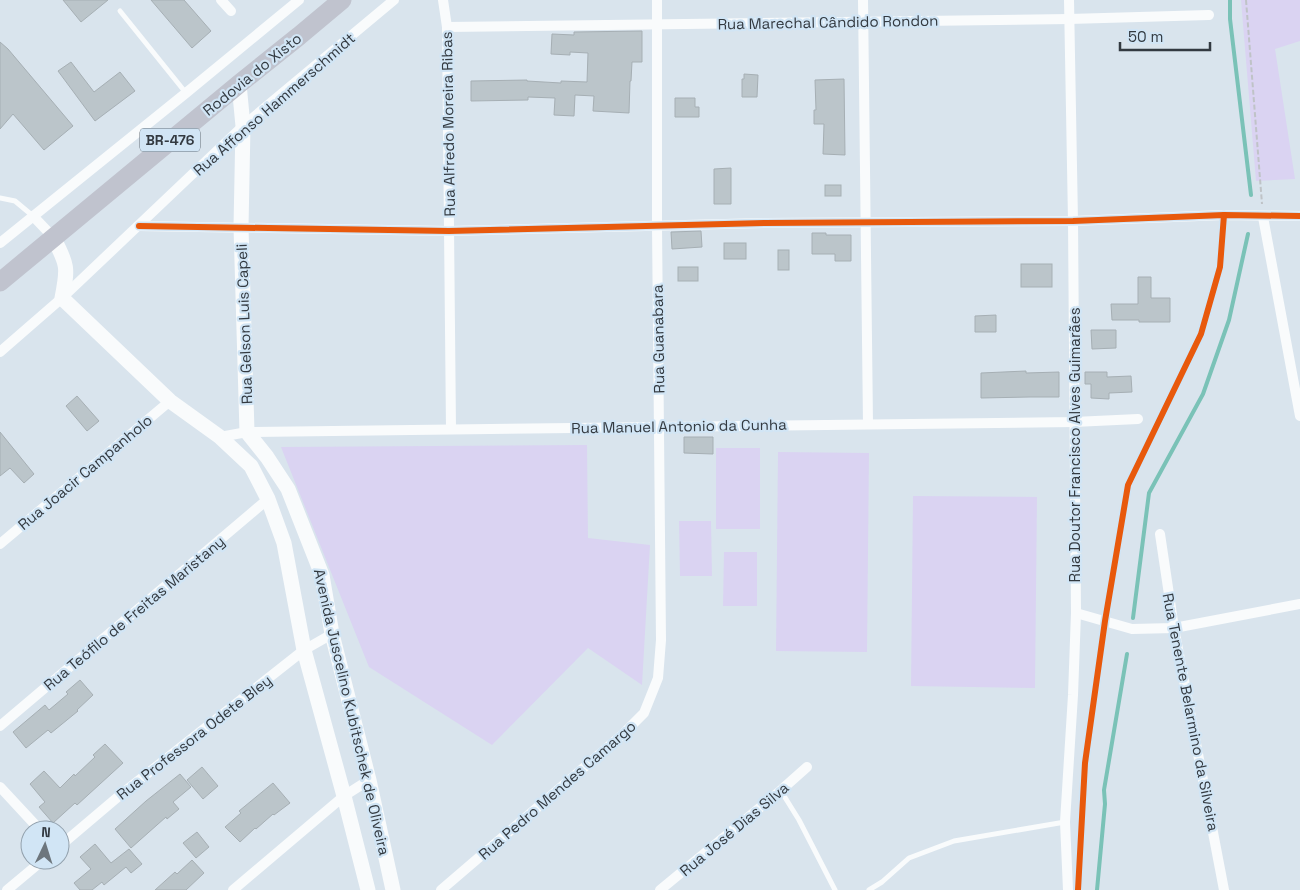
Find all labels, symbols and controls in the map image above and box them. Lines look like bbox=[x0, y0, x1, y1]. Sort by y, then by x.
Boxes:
street label: Rua Marechal Cândido Rondon bbox=[717, 11, 939, 33]
scale bar bbox=[1120, 20, 1210, 52]
text: 50 m bbox=[1128, 27, 1163, 46]
street label: Rua Affonso Hammerschmidt bbox=[189, 28, 359, 180]
street label: Rodovia do Xisto bbox=[199, 28, 305, 120]
street label: Rua Alfredo Moreira Ribas bbox=[437, 31, 459, 217]
road number: BR-476 bbox=[140, 128, 200, 152]
street label: Rua Gelson Luis Capeli bbox=[232, 243, 256, 405]
street label: Rua Guanabara bbox=[648, 284, 668, 394]
street label: Rua Doutor Francisco Alves Guimarães bbox=[1065, 307, 1084, 583]
street label: Rua Joacir Campanholo bbox=[14, 410, 156, 534]
street label: Rua Manuel Antonio da Cunha bbox=[571, 415, 787, 437]
street label: Rua Teófilo de Freitas Maristany bbox=[40, 532, 228, 694]
street label: Avenida Juscelino Kubitschek de Oliveira bbox=[310, 567, 394, 857]
street label: Rua Tenente Belarmino da Silveira bbox=[1159, 591, 1223, 833]
street label: Rua Professora Odete Bley bbox=[113, 670, 275, 804]
street label: Rua Pedro Mendes Camargo bbox=[474, 716, 640, 864]
street label: Rua José Dias Silva bbox=[676, 778, 793, 880]
north arrow bbox=[20, 820, 70, 870]
text: N bbox=[41, 823, 51, 841]

